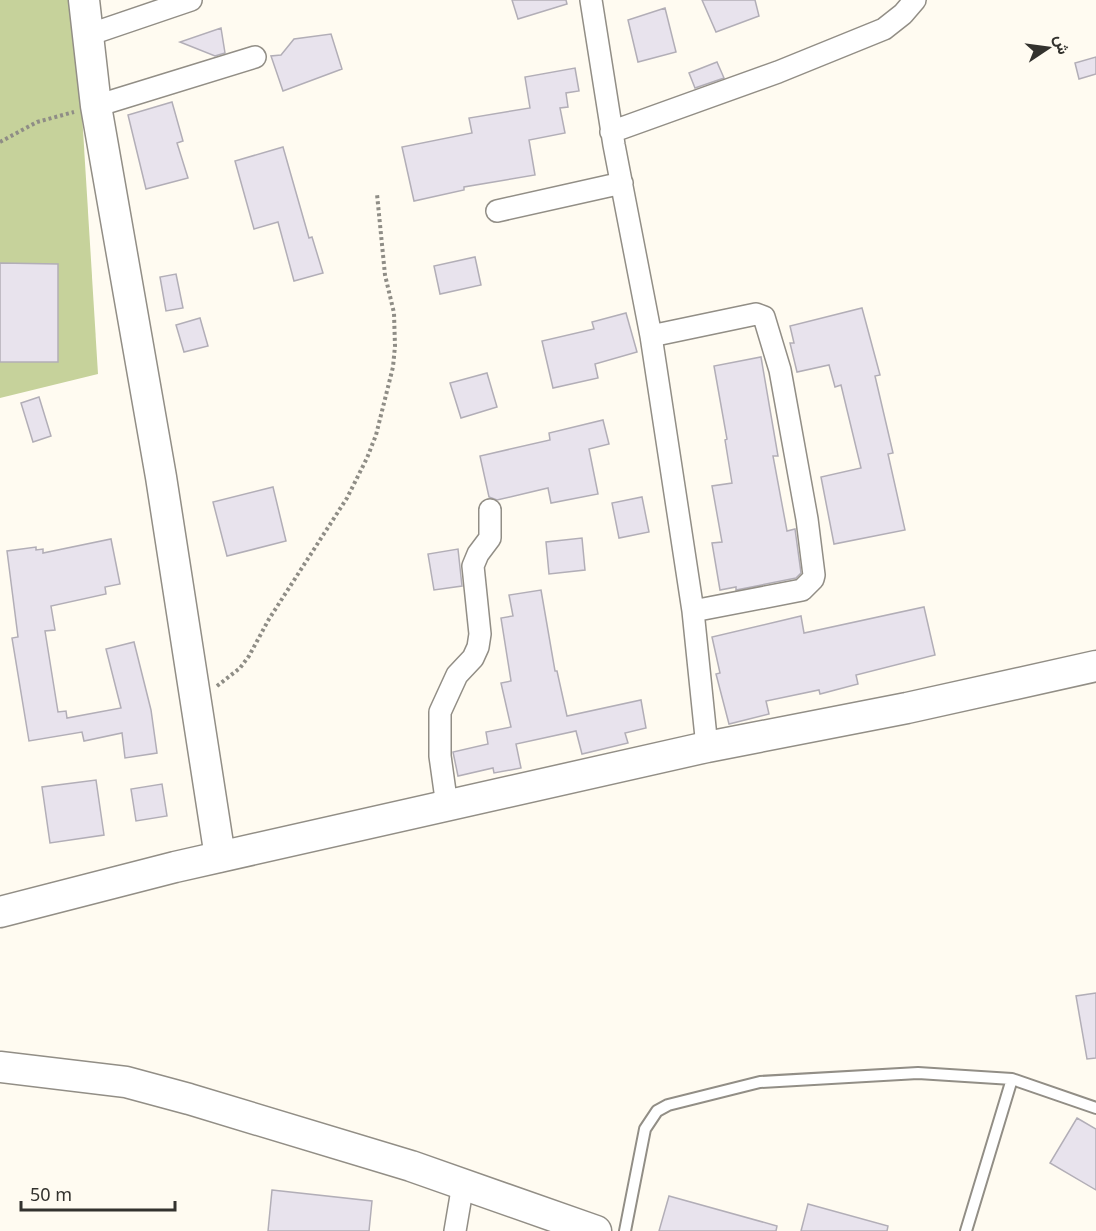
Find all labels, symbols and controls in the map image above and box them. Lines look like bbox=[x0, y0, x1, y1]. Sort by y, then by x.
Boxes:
north arrow bbox=[1018, 18, 1078, 78]
text: ش bbox=[1050, 33, 1075, 56]
scale bar bbox=[21, 1174, 176, 1212]
text: 50 m bbox=[30, 1182, 72, 1206]

